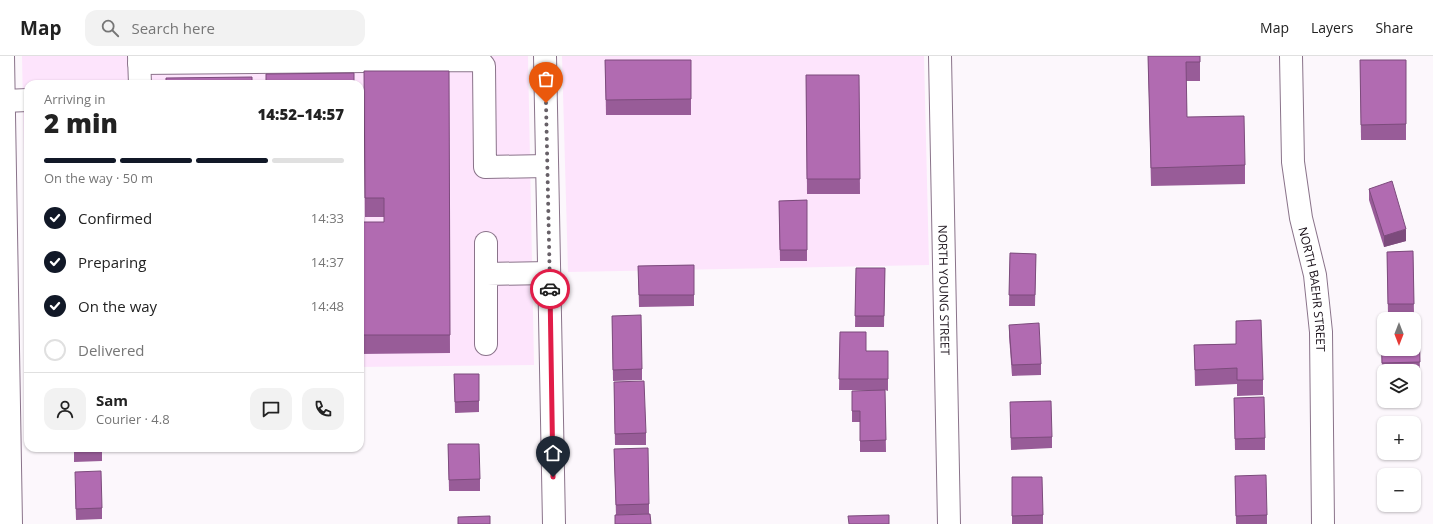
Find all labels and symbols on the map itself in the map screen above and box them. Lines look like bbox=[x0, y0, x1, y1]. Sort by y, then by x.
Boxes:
pin bbox=[529, 62, 563, 103]
street label: NORTH YOUNG STREET bbox=[935, 224, 954, 356]
street label: NORTH BAEHR STREET bbox=[1295, 225, 1330, 352]
courier bbox=[530, 269, 570, 309]
north arrow bbox=[1377, 312, 1421, 356]
pin bbox=[536, 436, 570, 477]

